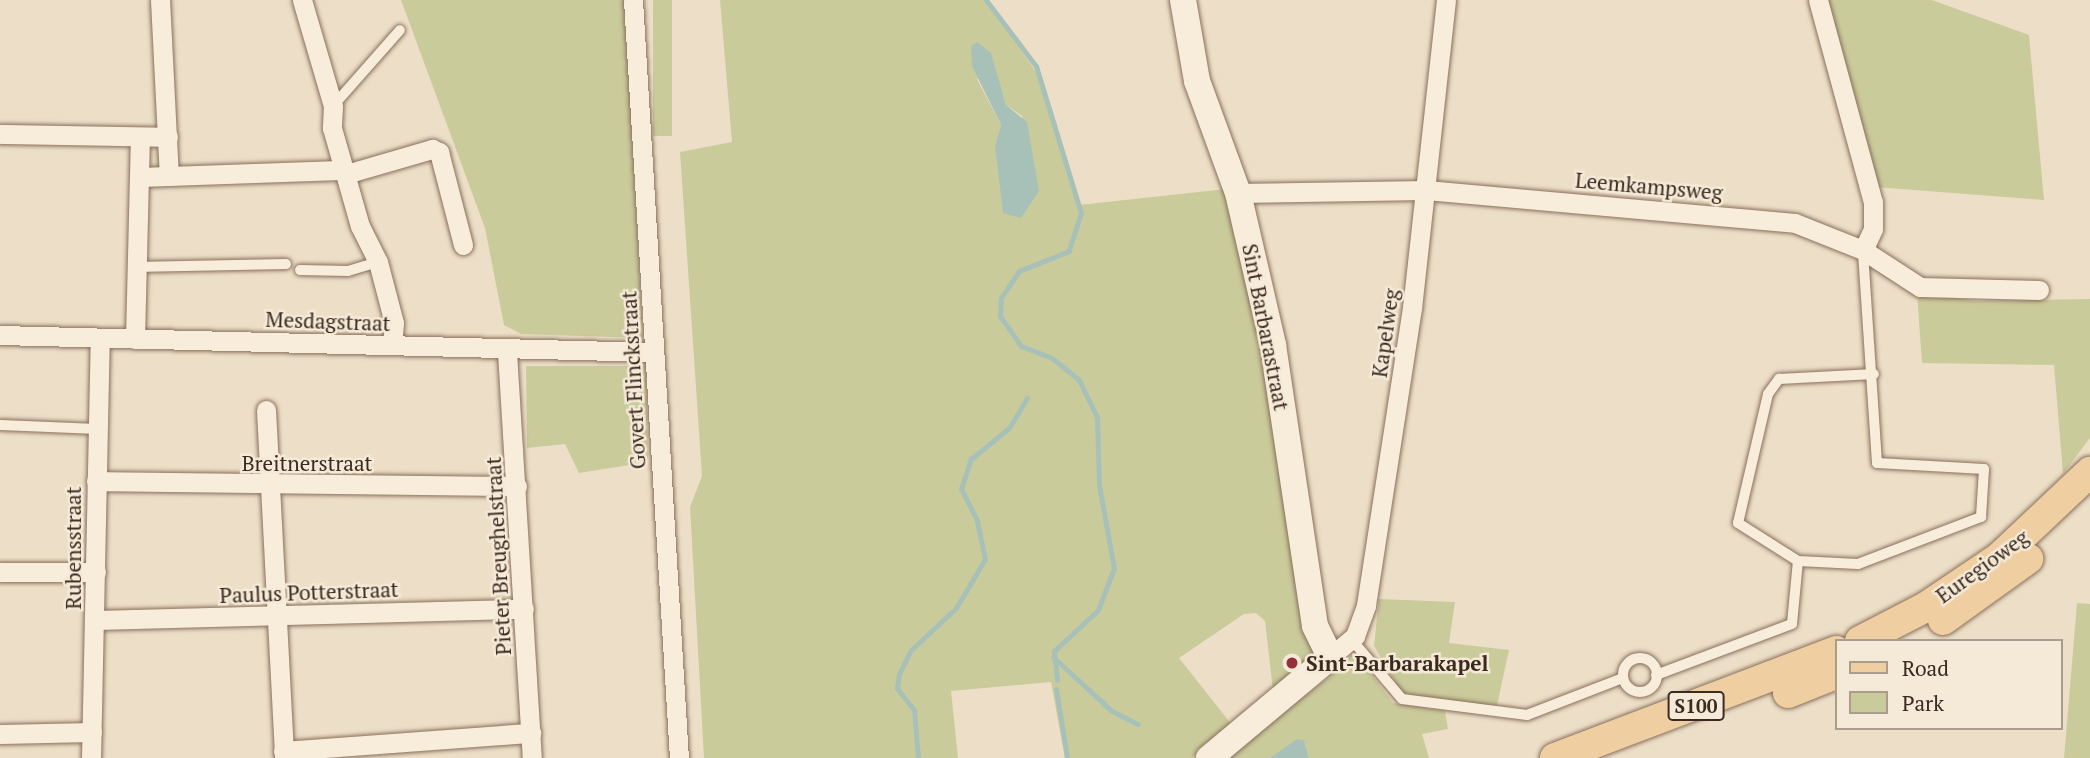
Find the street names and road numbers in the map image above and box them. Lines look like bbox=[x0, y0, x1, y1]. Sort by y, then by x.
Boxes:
street label: Leemkampsweg bbox=[1574, 167, 1724, 205]
street label: Sint Barbarastraat bbox=[1237, 242, 1295, 412]
street label: Kapelweg bbox=[1366, 287, 1404, 379]
street label: Govert Flinckstraat bbox=[616, 290, 650, 470]
street label: Mesdagstraat bbox=[265, 306, 391, 336]
street label: Breitnerstraat bbox=[242, 450, 372, 476]
street label: Pieter Breughelstraat bbox=[480, 456, 516, 656]
street label: Rubensstraat bbox=[60, 487, 86, 609]
street label: Euregioweg bbox=[1931, 524, 2033, 608]
street label: Paulus Potterstraat bbox=[219, 576, 399, 608]
road number: S100 bbox=[1666, 691, 1726, 722]

